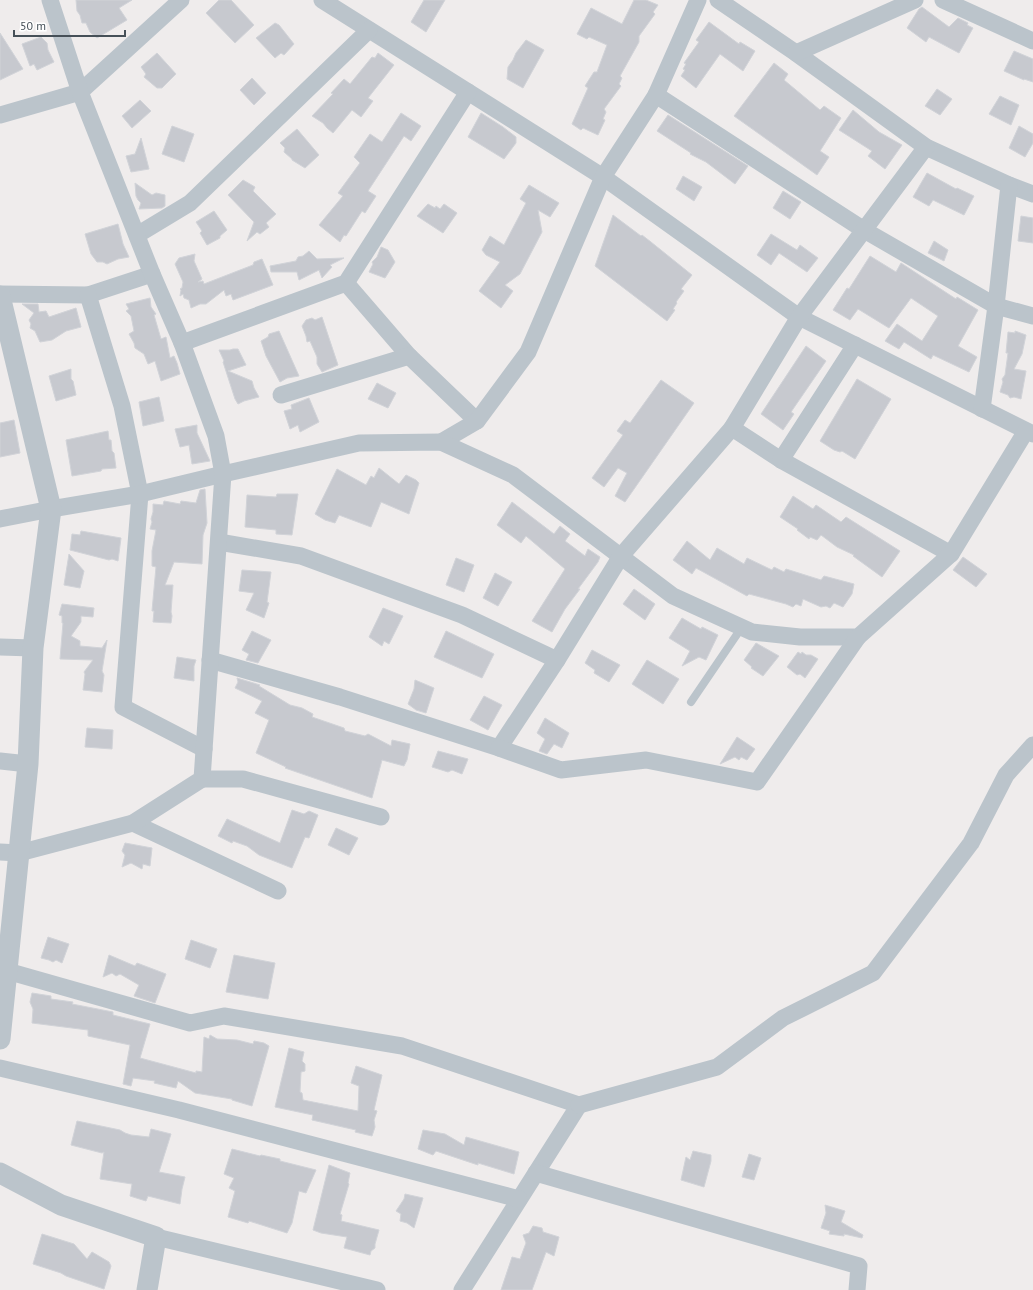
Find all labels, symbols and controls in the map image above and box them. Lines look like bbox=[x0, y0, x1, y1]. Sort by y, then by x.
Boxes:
scale bar bbox=[14, 12, 125, 38]
text: 50 m bbox=[20, 18, 46, 33]

